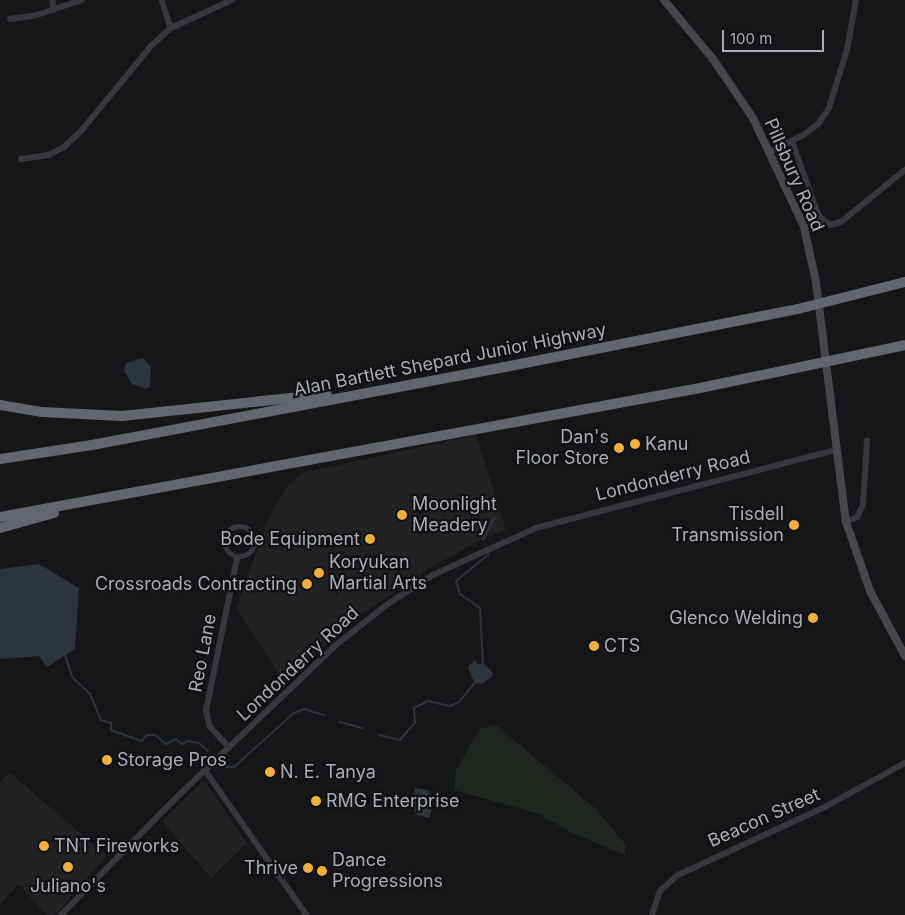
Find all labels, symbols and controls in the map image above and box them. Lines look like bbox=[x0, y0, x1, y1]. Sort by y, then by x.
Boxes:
scale bar bbox=[725, 20, 828, 52]
text: 100 m bbox=[730, 29, 772, 48]
street label: Pillsbury Road bbox=[759, 115, 829, 235]
street label: Alan Bartlett Shepard Junior Highway bbox=[292, 319, 608, 401]
place label: Dan's Floor Store bbox=[516, 427, 609, 469]
place label: Kanu bbox=[645, 433, 688, 455]
marker: Kanu bbox=[629, 438, 641, 450]
marker: Dan's Floor Store bbox=[613, 442, 625, 454]
street label: Londonderry Road bbox=[594, 446, 752, 506]
place label: Moonlight Meadery bbox=[412, 494, 497, 536]
place label: Tisdell Transmission bbox=[671, 504, 784, 546]
marker: Moonlight Meadery bbox=[396, 509, 408, 521]
marker: Tisdell Transmission bbox=[788, 519, 800, 531]
place label: Bode Equipment bbox=[220, 528, 360, 550]
marker: Bode Equipment bbox=[364, 533, 376, 545]
place label: Koryukan Martial Arts bbox=[329, 552, 427, 594]
marker: Koryukan Martial Arts bbox=[313, 567, 325, 579]
place label: Crossroads Contracting bbox=[95, 573, 297, 595]
marker: Crossroads Contracting bbox=[301, 578, 313, 590]
street label: Londonderry Road bbox=[233, 602, 363, 726]
place label: Glenco Welding bbox=[669, 607, 803, 629]
street label: Reo Lane bbox=[185, 612, 221, 694]
marker: Glenco Welding bbox=[807, 612, 819, 624]
place label: CTS bbox=[604, 635, 640, 657]
marker: CTS bbox=[588, 640, 600, 652]
place label: Storage Pros bbox=[117, 749, 227, 771]
marker: Storage Pros bbox=[101, 754, 113, 766]
place label: N. E. Tanya bbox=[280, 761, 376, 783]
marker: N. E. Tanya bbox=[264, 766, 276, 778]
street label: Beacon Street bbox=[705, 784, 823, 852]
place label: RMG Enterprise bbox=[326, 790, 459, 812]
marker: RMG Enterprise bbox=[310, 795, 322, 807]
place label: TNT Fireworks bbox=[54, 835, 179, 857]
marker: TNT Fireworks bbox=[38, 840, 50, 852]
place label: Dance Progressions bbox=[332, 850, 443, 892]
place label: Thrive bbox=[244, 857, 298, 879]
marker: Juliano's bbox=[62, 861, 74, 873]
marker: Thrive bbox=[302, 862, 314, 874]
marker: Dance Progressions bbox=[316, 865, 328, 877]
place label: Juliano's bbox=[30, 875, 106, 897]

